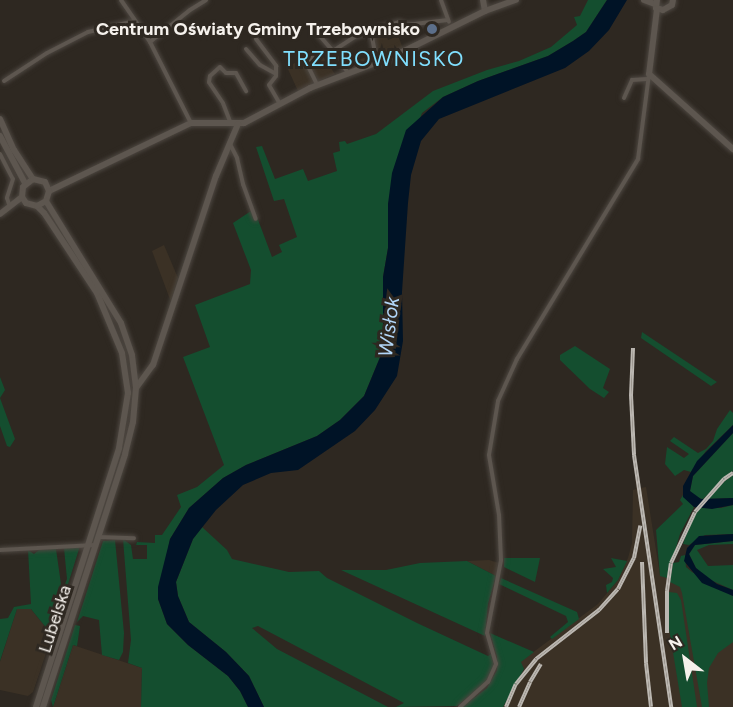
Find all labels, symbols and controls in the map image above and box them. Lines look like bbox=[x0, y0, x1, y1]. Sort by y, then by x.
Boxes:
place label: Centrum Oświaty Gminy Trzebownisko bbox=[96, 18, 420, 40]
marker: Centrum Oświaty Gminy Trzebownisko bbox=[425, 22, 439, 36]
district label: TRZEBOWNISKO bbox=[283, 46, 465, 72]
water label: Wisłok bbox=[373, 296, 405, 358]
street label: Lubelska bbox=[34, 582, 76, 656]
north arrow bbox=[655, 629, 715, 689]
text: N bbox=[665, 632, 686, 654]

